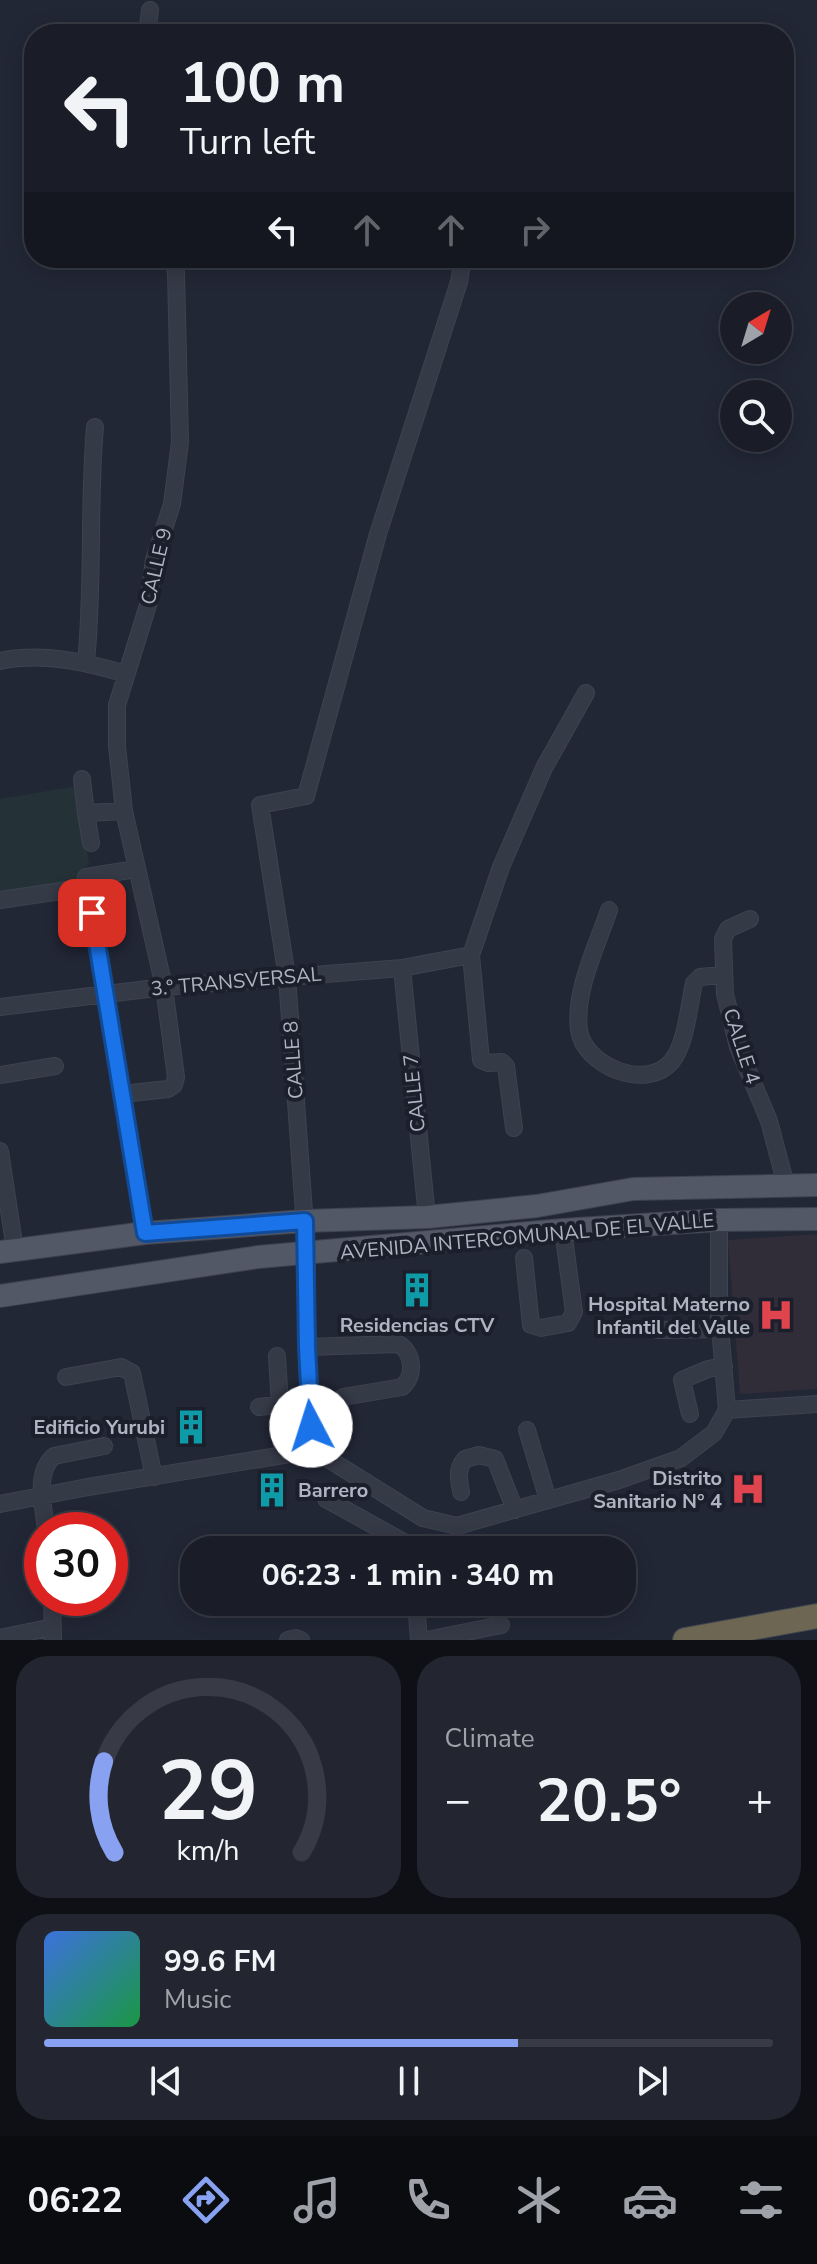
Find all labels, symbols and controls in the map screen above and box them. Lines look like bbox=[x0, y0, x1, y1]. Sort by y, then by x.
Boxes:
text: 100 m bbox=[180, 45, 345, 122]
icon: left bbox=[48, 56, 152, 160]
text: Turn left bbox=[180, 118, 315, 167]
icon: left bbox=[261, 208, 305, 252]
icon: ahead bbox=[345, 208, 389, 252]
icon: ahead bbox=[429, 208, 473, 252]
icon: right bbox=[513, 208, 557, 252]
north arrow bbox=[720, 292, 792, 364]
map controls bbox=[720, 292, 792, 452]
button: search bbox=[720, 380, 792, 452]
street label: CALLE 9 bbox=[135, 525, 178, 607]
pin bbox=[58, 879, 126, 947]
icon: arrive bbox=[70, 891, 114, 935]
street label: 3.° TRANSVERSAL bbox=[150, 961, 323, 1002]
street label: CALLE 4 bbox=[717, 1005, 766, 1088]
street label: CALLE 8 bbox=[277, 1020, 310, 1100]
street label: CALLE 7 bbox=[397, 1053, 432, 1133]
street label: AVENIDA INTERCOMUNAL DE EL VALLE bbox=[339, 1207, 715, 1266]
building icon: Residencias CTV bbox=[398, 1271, 436, 1309]
place label: Hospital Materno Infantil del Valle bbox=[588, 1291, 750, 1341]
hospital icon: Hospital Materno Infantil del Valle bbox=[757, 1296, 795, 1334]
place label: Residencias CTV bbox=[340, 1312, 495, 1339]
position arrow bbox=[269, 1384, 353, 1468]
building icon: Edificio Yurubi bbox=[172, 1408, 210, 1446]
place label: Edificio Yurubi bbox=[33, 1414, 165, 1441]
place label: Distrito Sanitario N° 4 bbox=[593, 1465, 722, 1515]
hospital icon: Distrito Sanitario N° 4 bbox=[729, 1470, 767, 1508]
building icon: Barrero bbox=[253, 1471, 291, 1509]
place label: Barrero bbox=[298, 1477, 368, 1504]
speed limit sign: 30 bbox=[24, 1512, 128, 1616]
text: 06:23 · 1 min · 340 m bbox=[262, 1555, 554, 1596]
text: Climate bbox=[445, 1721, 535, 1756]
text: 29 bbox=[158, 1735, 258, 1848]
text: 20.5° bbox=[536, 1760, 682, 1842]
text: − bbox=[445, 1771, 471, 1831]
text: + bbox=[747, 1771, 773, 1831]
text: km/h bbox=[177, 1831, 240, 1870]
text: 99.6 FM bbox=[164, 1941, 276, 1982]
text: Music bbox=[164, 1982, 231, 2017]
icon: previous bbox=[144, 2059, 188, 2103]
icon: pause bbox=[387, 2059, 431, 2103]
icon: next bbox=[630, 2059, 674, 2103]
icon: directions bbox=[178, 2172, 234, 2228]
icon: music bbox=[289, 2172, 345, 2228]
icon: phone bbox=[400, 2172, 456, 2228]
icon: climate bbox=[511, 2172, 567, 2228]
icon: car bbox=[622, 2172, 678, 2228]
icon: filters bbox=[733, 2172, 789, 2228]
text: 06:22 bbox=[28, 2176, 123, 2225]

